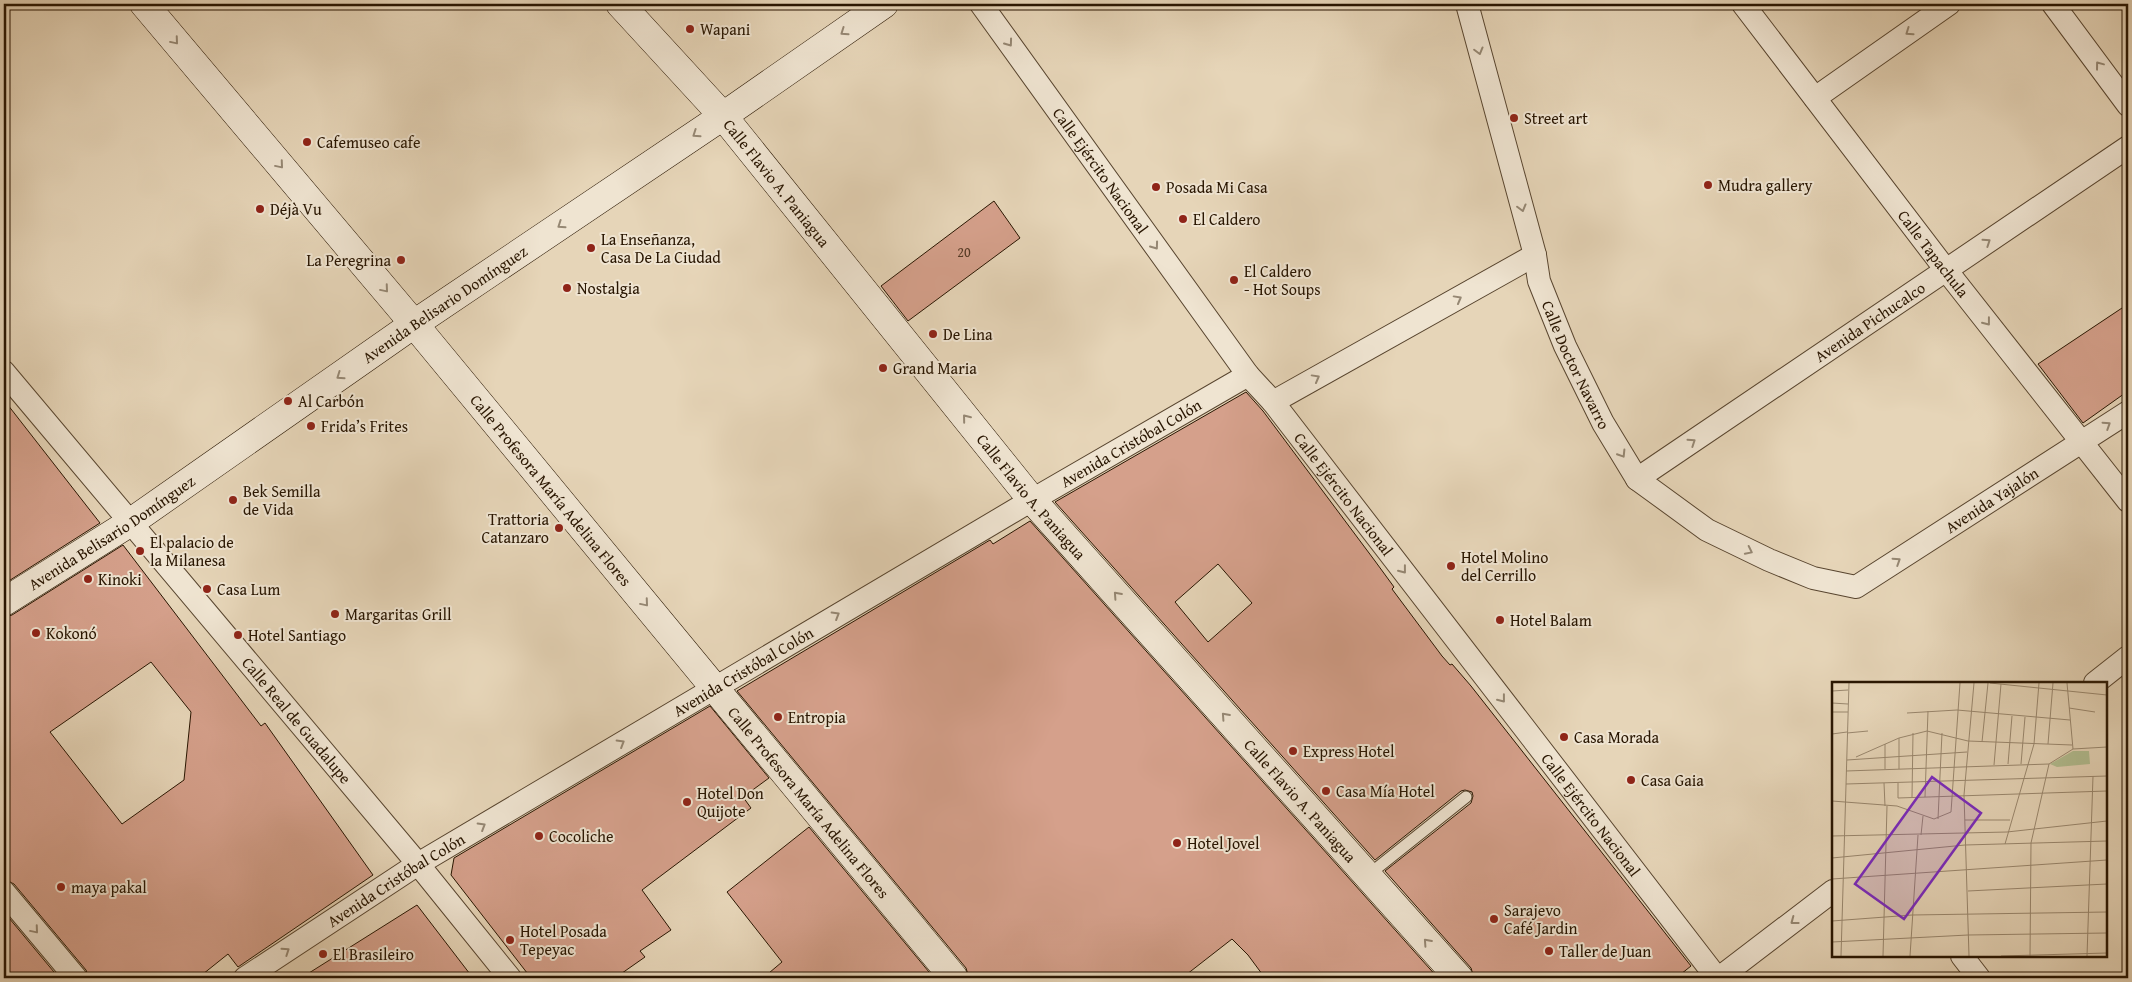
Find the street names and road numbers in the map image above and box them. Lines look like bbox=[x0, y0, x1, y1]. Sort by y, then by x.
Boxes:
street label: Calle Ejército Nacional bbox=[1047, 102, 1155, 239]
street label: Calle Flavio A. Paniagua bbox=[718, 114, 836, 253]
street label: Calle Tapachula bbox=[1892, 205, 1975, 303]
street label: Avenida Belisario Domínguez bbox=[357, 239, 532, 369]
street label: Avenida Pichucalco bbox=[1810, 275, 1930, 368]
street label: Calle Doctor Navarro bbox=[1536, 297, 1616, 434]
street label: Calle Profesora María Adelina Flores bbox=[465, 389, 638, 591]
street label: Avenida Cristóbal Colón bbox=[1056, 393, 1206, 493]
street label: Calle Ejército Nacional bbox=[1288, 427, 1400, 561]
street label: Calle Flavio A. Paniagua bbox=[971, 428, 1092, 565]
street label: Avenida Yajalón bbox=[1940, 461, 2043, 539]
street label: Avenida Belisario Domínguez bbox=[23, 469, 200, 596]
street label: Avenida Cristóbal Colón bbox=[668, 620, 818, 722]
street label: Calle Real de Guadalupe bbox=[236, 651, 357, 789]
street label: Calle Profesora María Adelina Flores bbox=[722, 701, 895, 904]
street label: Calle Flavio A. Paniagua bbox=[1239, 733, 1363, 868]
street label: Calle Ejército Nacional bbox=[1536, 748, 1647, 882]
street label: Avenida Cristóbal Colón bbox=[322, 827, 469, 933]

